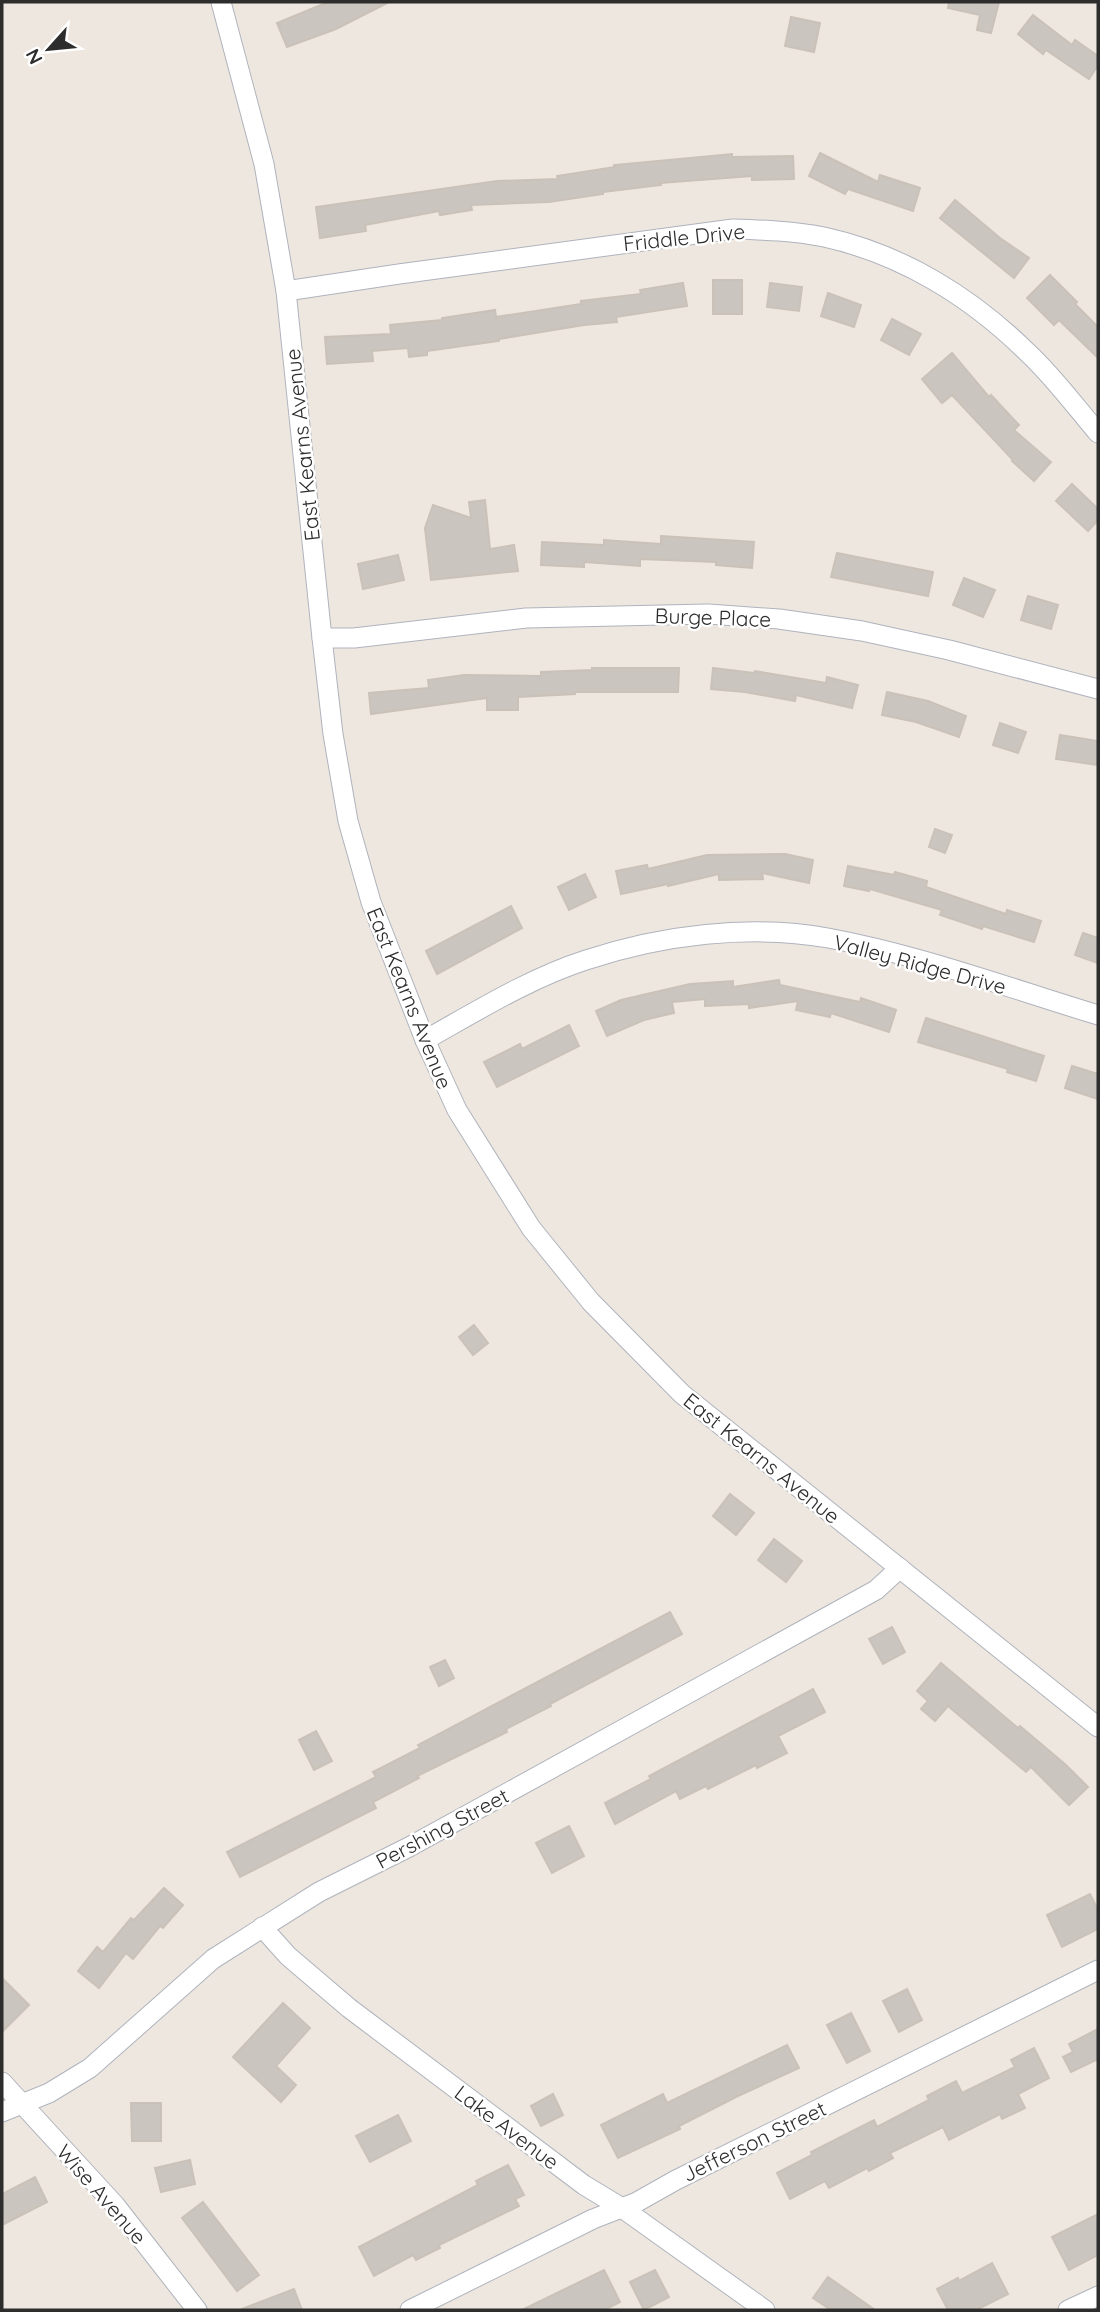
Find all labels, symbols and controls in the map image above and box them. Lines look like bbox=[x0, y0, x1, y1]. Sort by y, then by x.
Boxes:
north arrow bbox=[14, 14, 84, 84]
text: N bbox=[20, 45, 48, 68]
street label: Friddle Drive bbox=[622, 218, 746, 256]
street label: East Kearns Avenue bbox=[279, 347, 325, 543]
street label: Burge Place bbox=[654, 602, 772, 632]
street label: East Kearns Avenue bbox=[362, 903, 458, 1093]
street label: Valley Ridge Drive bbox=[831, 928, 1009, 1000]
street label: East Kearns Avenue bbox=[679, 1387, 845, 1529]
street label: Pershing Street bbox=[371, 1782, 513, 1874]
street label: Lake Avenue bbox=[450, 2079, 564, 2175]
street label: Jefferson Street bbox=[678, 2095, 830, 2187]
street label: Wise Avenue bbox=[51, 2139, 153, 2249]

